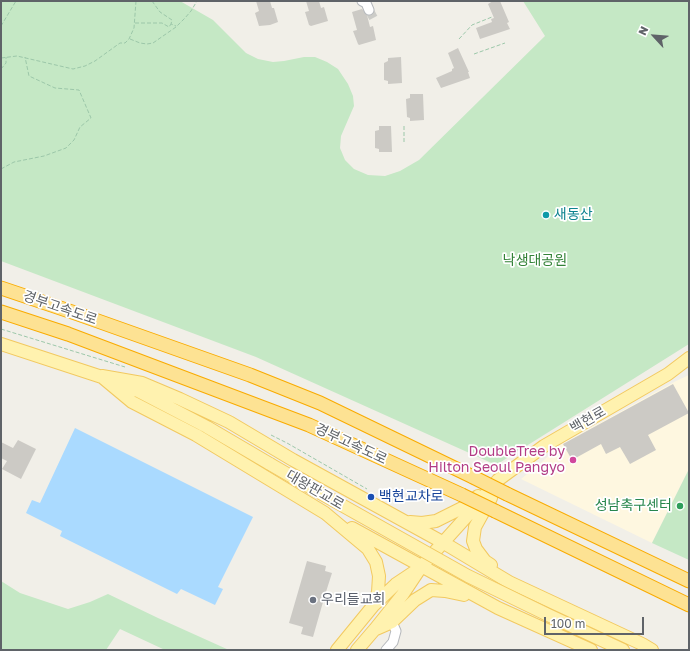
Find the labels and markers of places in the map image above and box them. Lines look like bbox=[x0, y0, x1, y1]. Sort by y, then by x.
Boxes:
place label: 새동산 bbox=[554, 207, 593, 223]
marker: 새동산 bbox=[541, 210, 551, 220]
place label: DoubleTree by Hilton Seoul Pangyo bbox=[428, 444, 565, 476]
marker: DoubleTree by Hilton Seoul Pangyo bbox=[568, 455, 578, 465]
place label: 백현교차로 bbox=[379, 489, 443, 505]
marker: 백현교차로 bbox=[366, 492, 376, 502]
place label: 성남축구센터 bbox=[595, 498, 672, 514]
marker: 성남축구센터 bbox=[675, 501, 685, 511]
place label: 우리들교회 bbox=[321, 592, 385, 608]
marker: 우리들교회 bbox=[308, 595, 318, 605]

